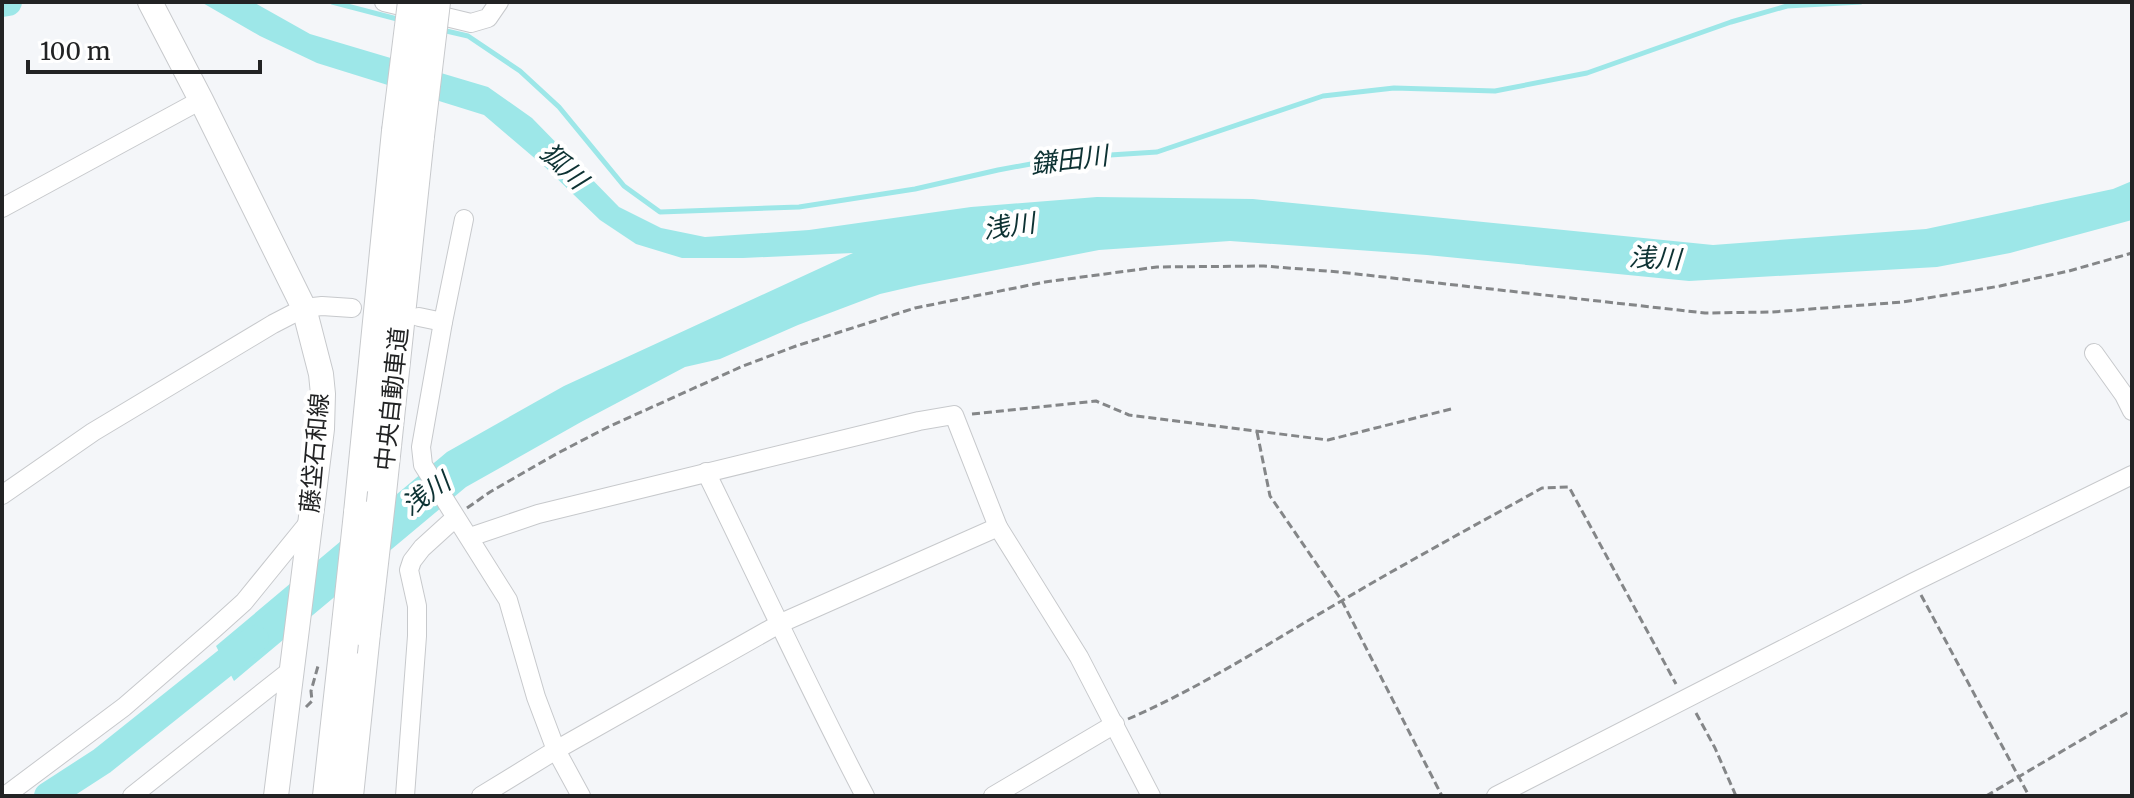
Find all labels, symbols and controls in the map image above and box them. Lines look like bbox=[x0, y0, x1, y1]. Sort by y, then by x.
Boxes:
scale bar bbox=[28, 24, 260, 74]
text: 100 m bbox=[40, 36, 111, 67]
water label: 狐川 bbox=[534, 136, 597, 198]
water label: 鎌田川 bbox=[1028, 138, 1113, 181]
water label: 浅川 bbox=[981, 205, 1040, 245]
water label: 浅川 bbox=[1628, 240, 1685, 275]
street label: 中央自動車道 bbox=[369, 326, 414, 472]
street label: 藤垈石和線 bbox=[294, 392, 335, 514]
water label: 浅川 bbox=[395, 463, 459, 522]

